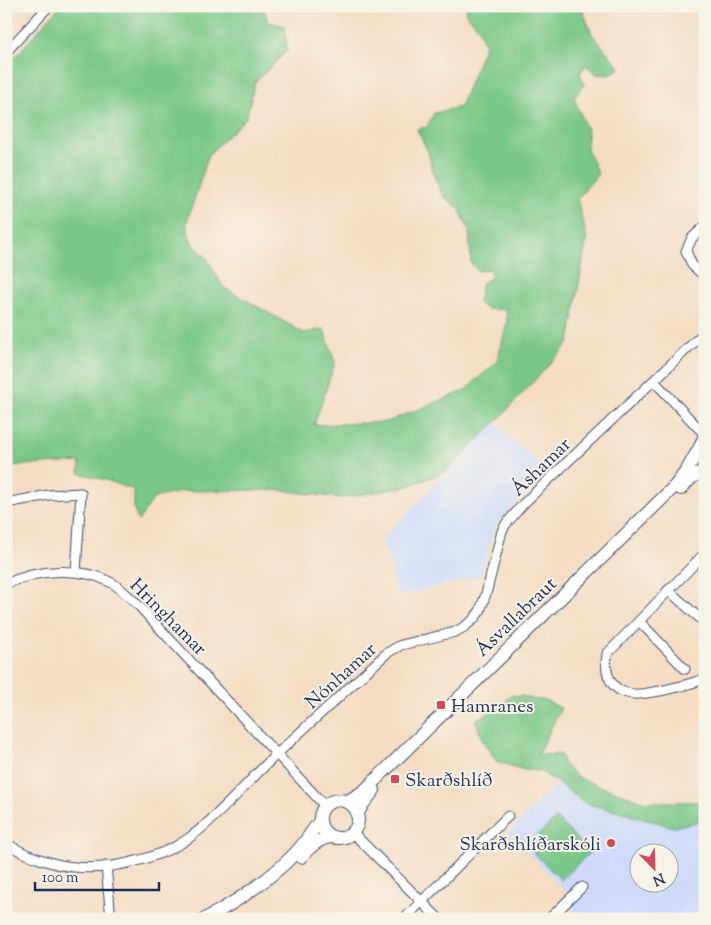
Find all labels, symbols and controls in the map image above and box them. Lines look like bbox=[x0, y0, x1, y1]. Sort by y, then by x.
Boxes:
street label: Áshamar bbox=[506, 432, 578, 503]
street label: Ásvallabraut bbox=[470, 572, 564, 664]
street label: Hringhamar bbox=[123, 573, 212, 662]
street label: Nónhamar bbox=[300, 637, 383, 716]
place label: Hamranes bbox=[451, 694, 534, 721]
marker: Hamranes bbox=[435, 699, 447, 711]
place label: Skarðshlíð bbox=[405, 768, 492, 795]
marker: Skarðshlíð bbox=[389, 773, 401, 785]
place label: Skarðshlíðarskóli bbox=[460, 832, 601, 859]
marker: Skarðshlíðarskóli bbox=[605, 837, 617, 849]
north arrow bbox=[628, 842, 678, 892]
scale bar bbox=[35, 860, 159, 892]
text: N bbox=[649, 867, 667, 890]
text: 100 m bbox=[42, 868, 79, 889]

